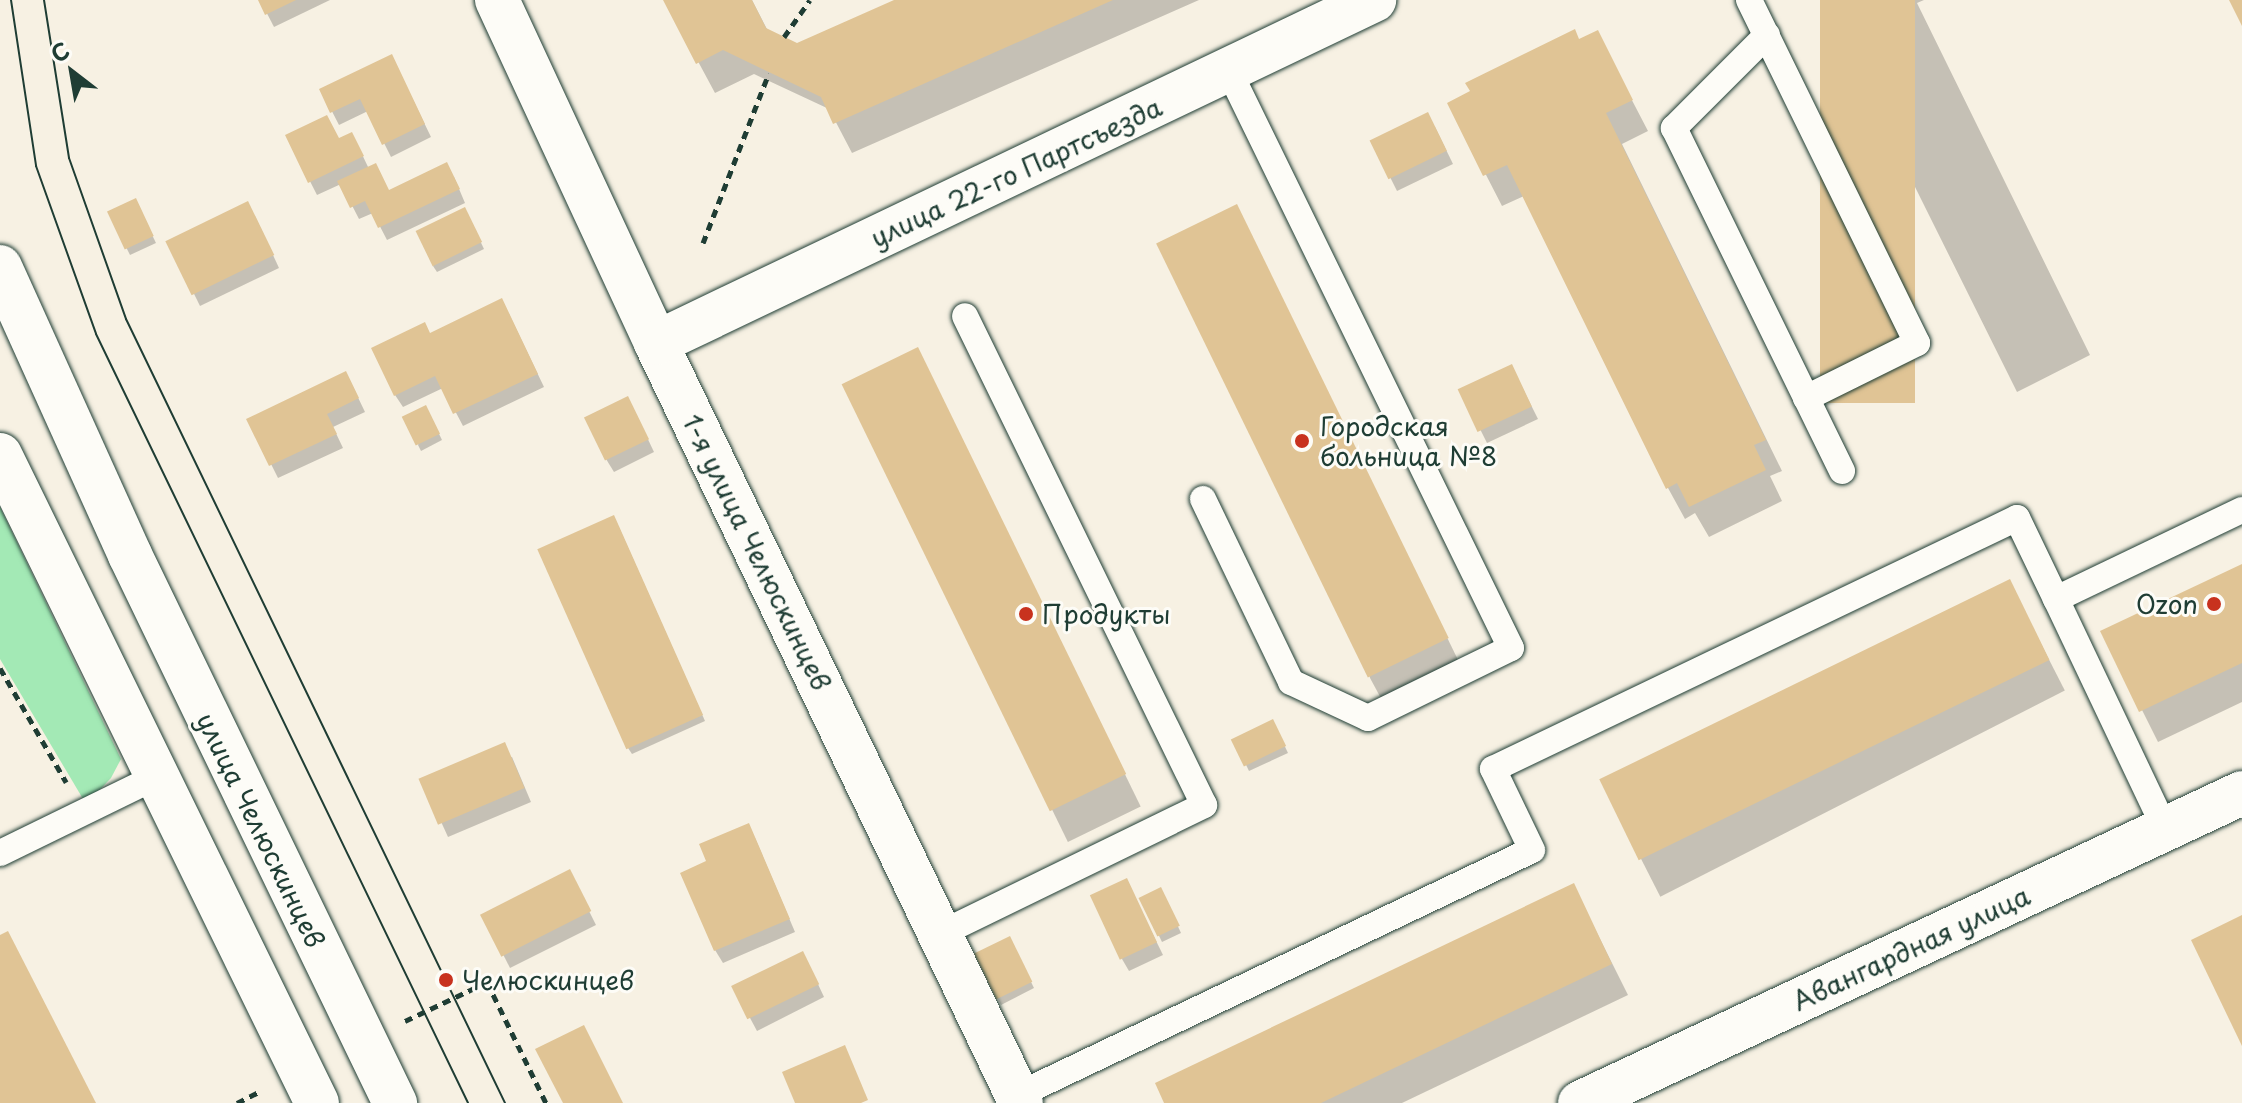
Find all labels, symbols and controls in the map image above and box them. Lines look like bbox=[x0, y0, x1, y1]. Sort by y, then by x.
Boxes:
north arrow bbox=[32, 32, 112, 112]
text: С bbox=[44, 33, 75, 69]
street label: улица 22-го Партсъезда bbox=[865, 90, 1167, 254]
street label: 1-я улица Челюскинцев bbox=[676, 408, 838, 696]
place label: Городская больница №8 bbox=[1320, 410, 1498, 472]
marker: Городская больница №8 bbox=[1291, 430, 1313, 452]
place label: Ozon bbox=[2136, 588, 2198, 620]
marker: Ozon bbox=[2205, 595, 2223, 613]
place label: Продукты bbox=[1042, 598, 1170, 630]
marker: Продукты bbox=[1017, 605, 1035, 623]
street label: улица Челюскинцев bbox=[190, 707, 332, 953]
street label: Авангардная улица bbox=[1787, 879, 2035, 1017]
place label: Челюскинцев bbox=[462, 964, 634, 996]
marker: Челюскинцев bbox=[437, 971, 455, 989]

